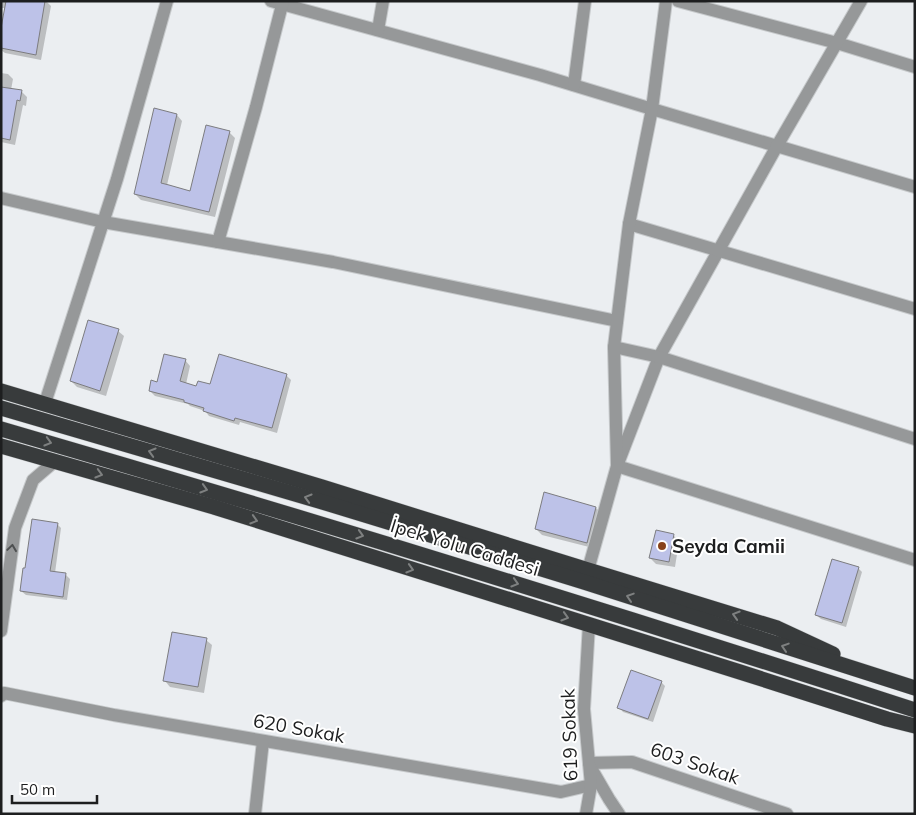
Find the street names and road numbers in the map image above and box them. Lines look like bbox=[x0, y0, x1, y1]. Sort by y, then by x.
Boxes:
street label: İpek Yolu Caddesi bbox=[388, 513, 542, 581]
street label: 619 Sokak bbox=[555, 688, 583, 782]
street label: 620 Sokak bbox=[251, 708, 347, 748]
street label: 603 Sokak bbox=[647, 737, 743, 790]

